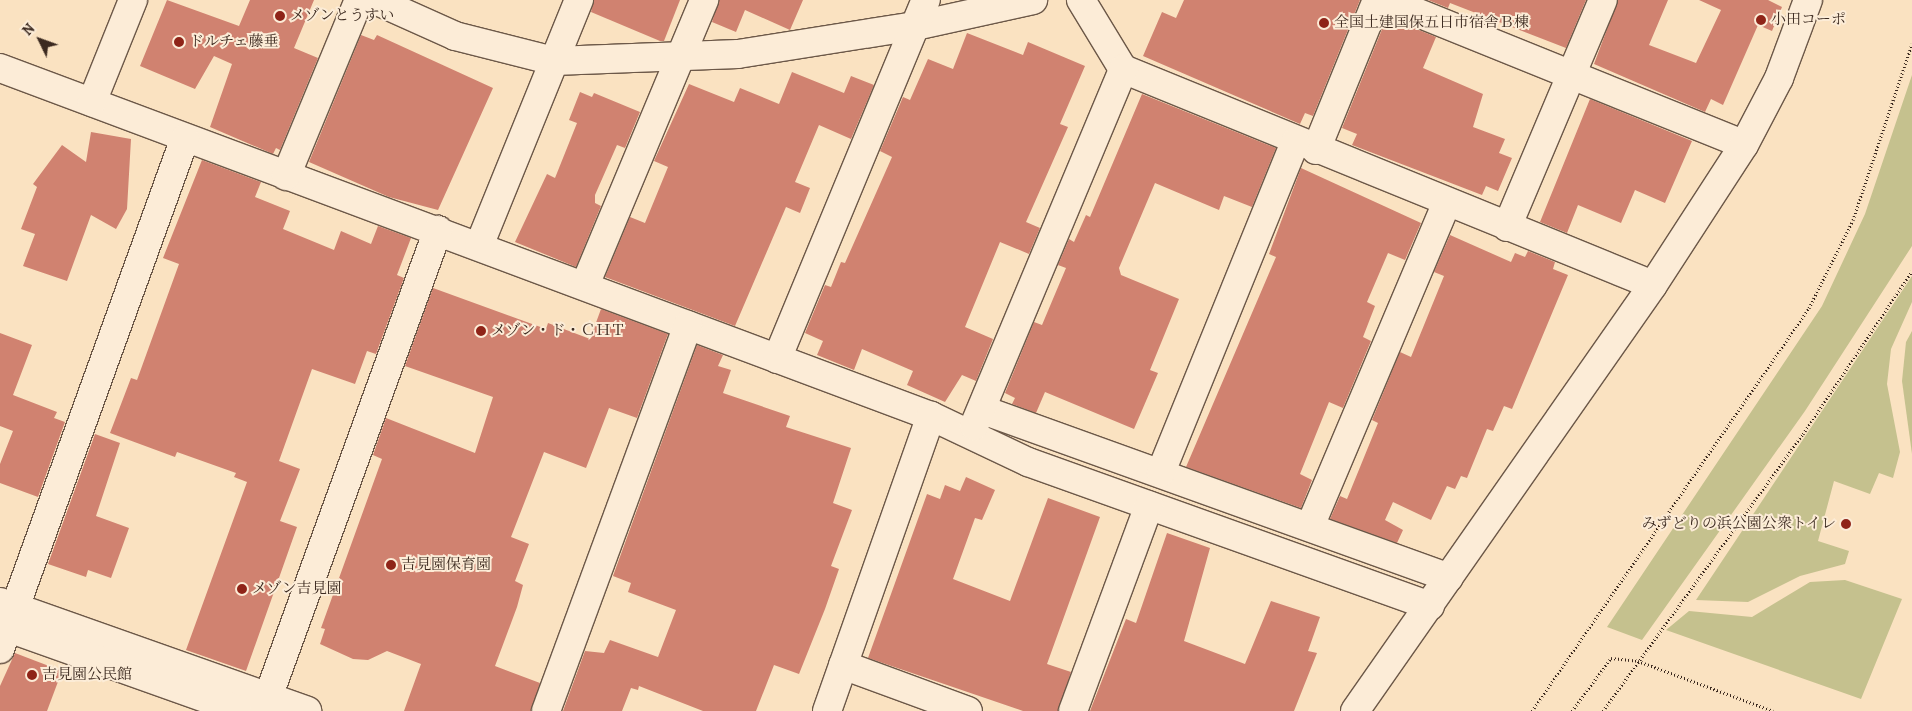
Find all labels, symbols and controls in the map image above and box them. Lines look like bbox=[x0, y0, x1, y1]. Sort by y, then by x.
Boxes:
place label: メゾンとうすい bbox=[290, 7, 395, 25]
marker: メゾンとうすい bbox=[274, 10, 286, 22]
place label: 小田コーポ bbox=[1771, 11, 1846, 29]
place label: 全国土建国保五日市宿舎Ｂ棟 bbox=[1334, 14, 1529, 32]
marker: 小田コーポ bbox=[1755, 14, 1767, 26]
north arrow bbox=[15, 15, 65, 65]
marker: 全国土建国保五日市宿舎Ｂ棟 bbox=[1318, 17, 1330, 29]
text: N bbox=[18, 19, 39, 40]
place label: ドルチェ藤垂 bbox=[189, 33, 279, 51]
marker: ドルチェ藤垂 bbox=[173, 36, 185, 48]
place label: メゾン・ド・ＣＨＴ bbox=[491, 322, 626, 340]
marker: メゾン・ド・ＣＨＴ bbox=[475, 325, 487, 337]
place label: みずどりの浜公園公衆トイレ bbox=[1641, 515, 1836, 533]
marker: みずどりの浜公園公衆トイレ bbox=[1840, 518, 1852, 530]
place label: 吉見園保育園 bbox=[401, 556, 491, 574]
marker: 吉見園保育園 bbox=[385, 559, 397, 571]
place label: メゾン吉見園 bbox=[252, 580, 342, 598]
marker: メゾン吉見園 bbox=[236, 583, 248, 595]
place label: 吉見園公民館 bbox=[42, 666, 132, 684]
marker: 吉見園公民館 bbox=[26, 669, 38, 681]

